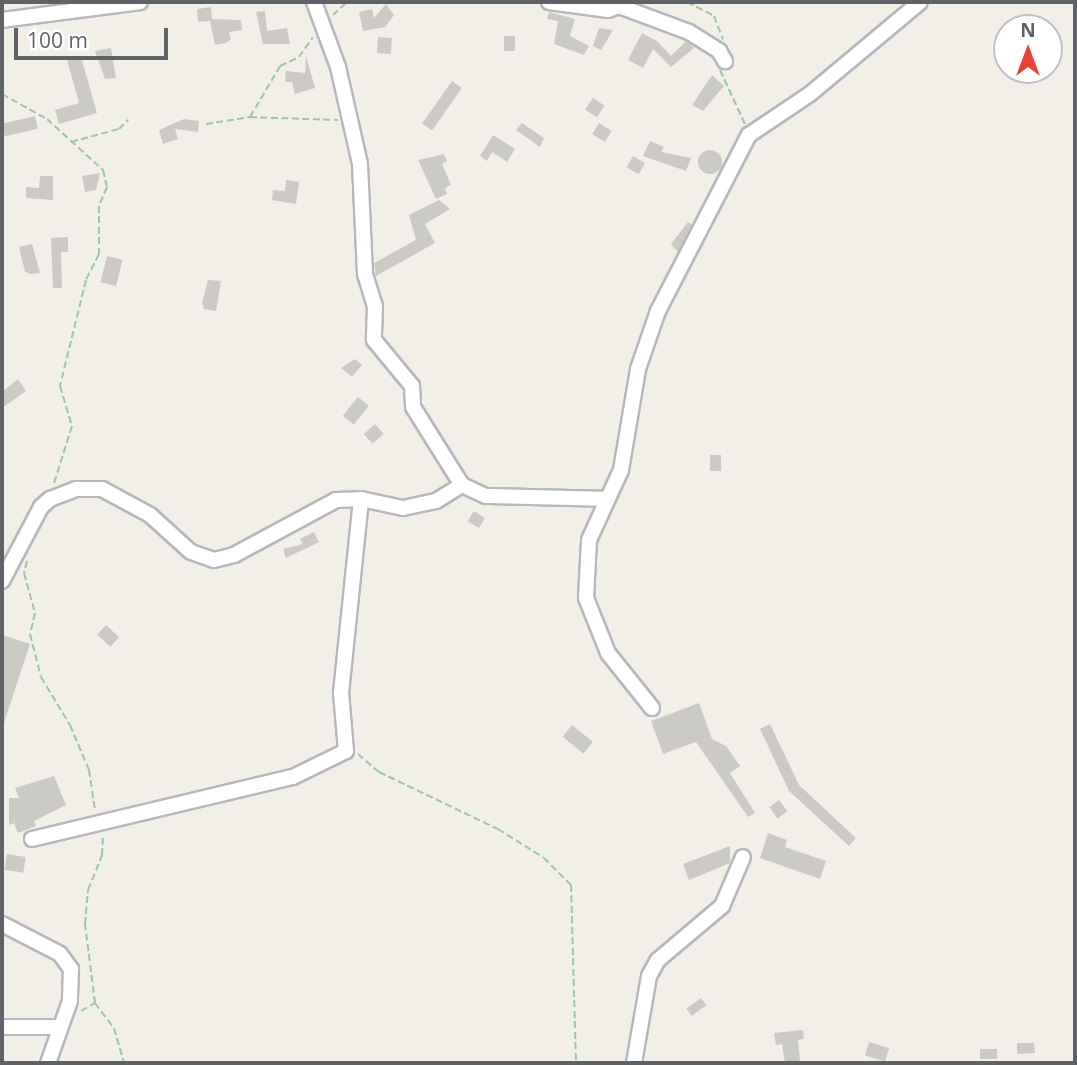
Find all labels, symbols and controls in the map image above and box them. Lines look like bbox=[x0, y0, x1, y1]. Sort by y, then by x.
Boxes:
scale bar bbox=[18, 14, 172, 58]
north arrow bbox=[993, 14, 1063, 84]
text: N bbox=[1020, 17, 1036, 43]
text: 100 m bbox=[27, 26, 88, 54]

